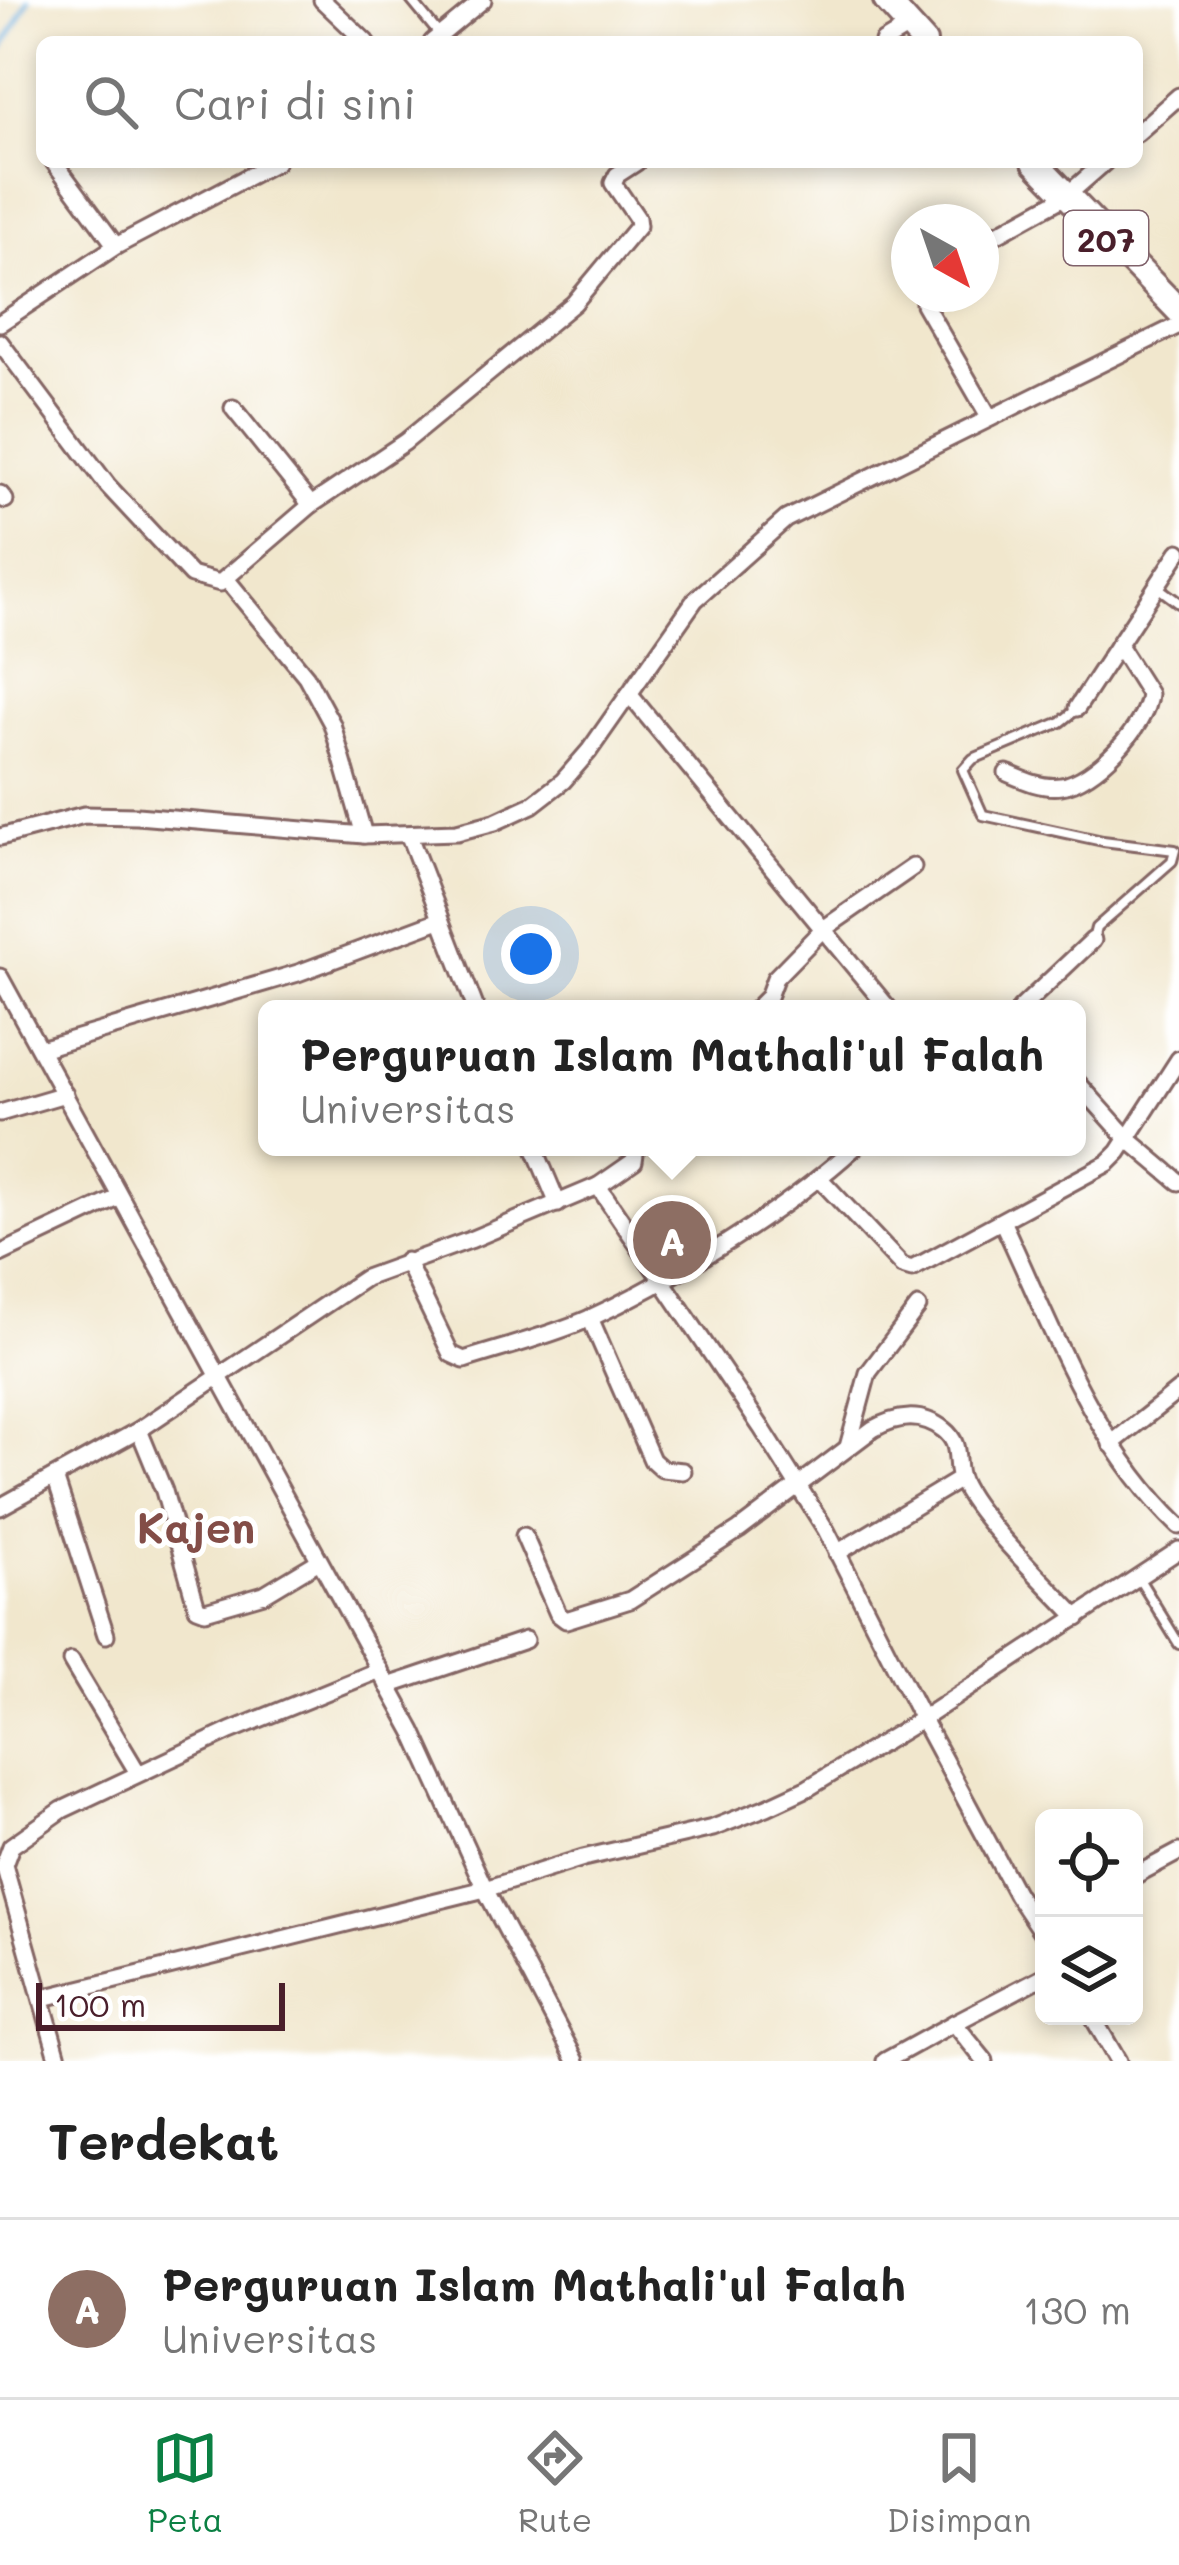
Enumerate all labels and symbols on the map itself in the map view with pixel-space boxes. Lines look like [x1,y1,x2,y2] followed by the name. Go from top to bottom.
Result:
[891,204,999,312] north arrow
[1064,211,1148,265] road number: 207
[501,924,561,984] your location
[633,1195,711,1285] pin: A
[137,1499,255,1554] district label: Kajen
[36,1977,285,2030] scale bar

